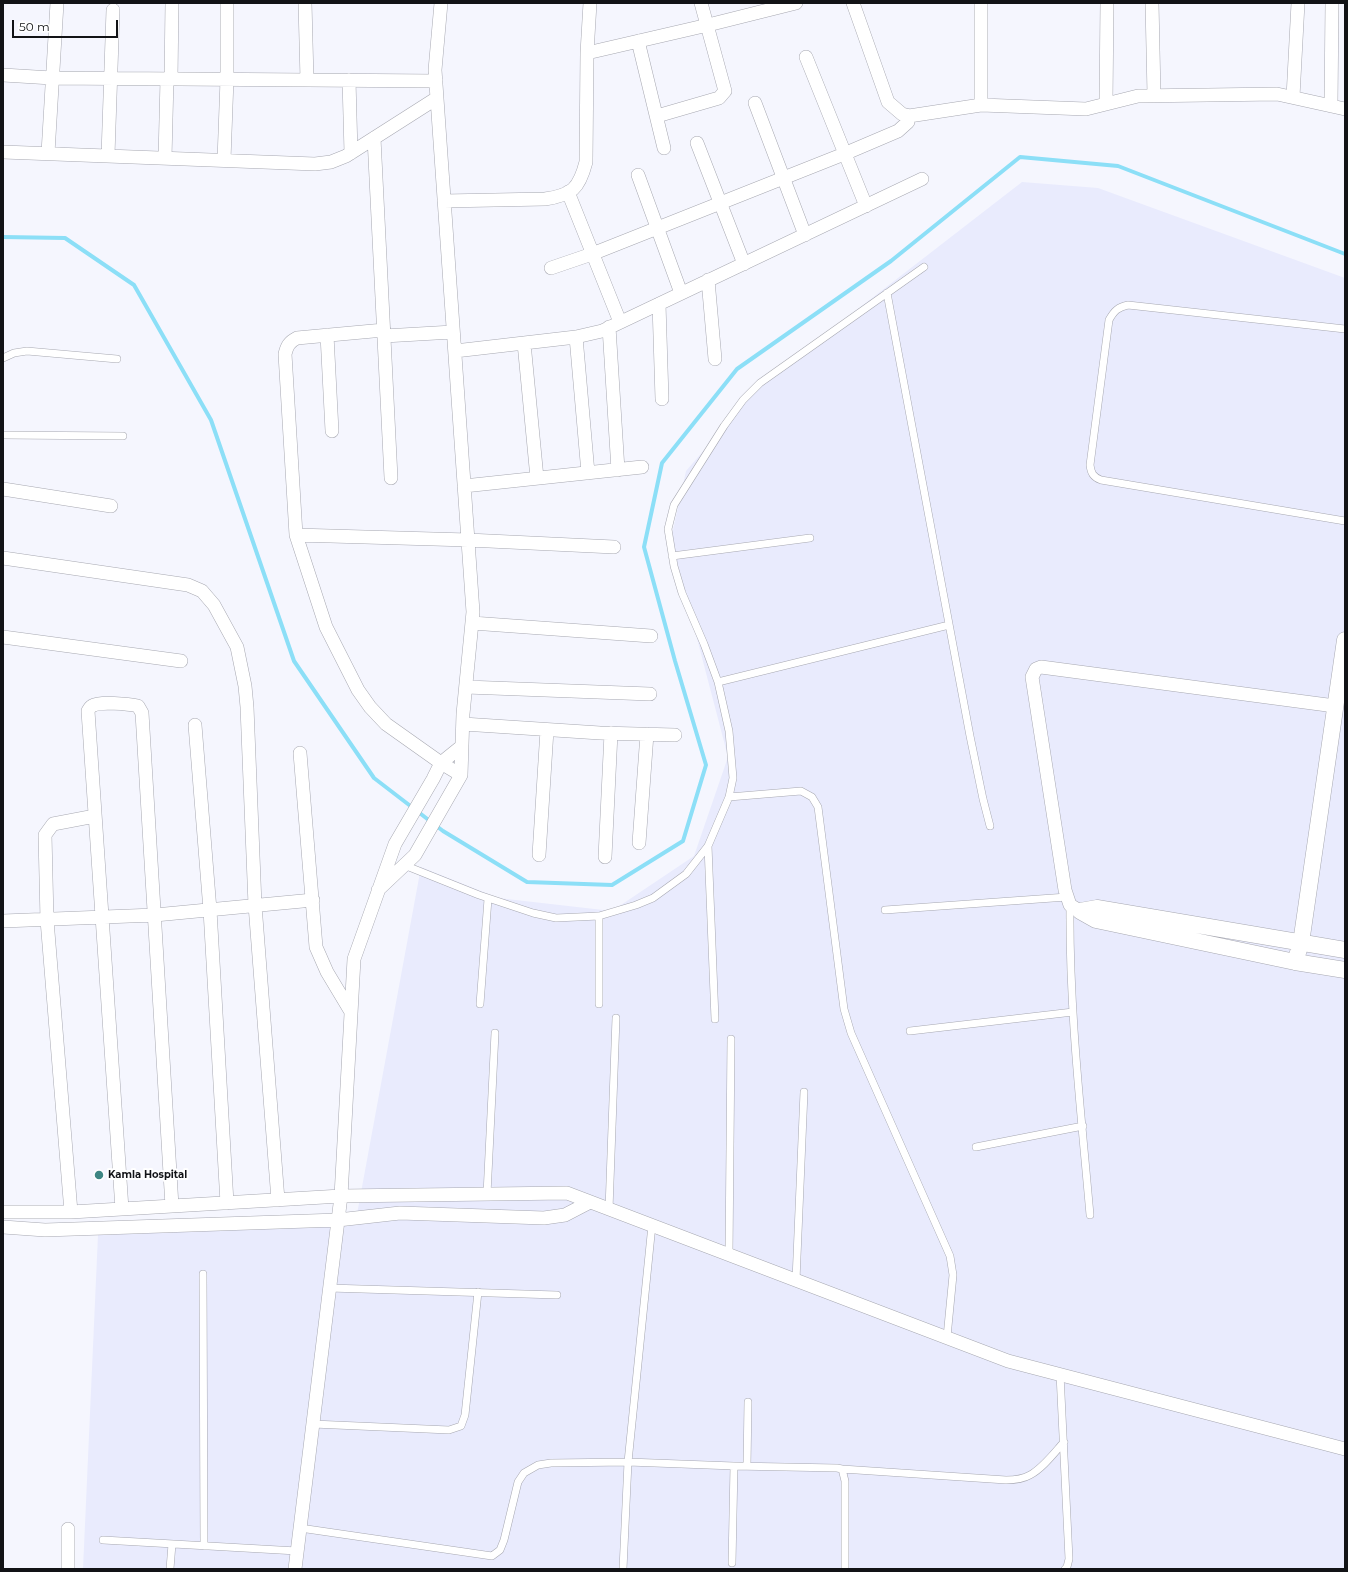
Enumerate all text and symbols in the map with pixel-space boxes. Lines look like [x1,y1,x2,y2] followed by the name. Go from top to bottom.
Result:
[14,12,120,38] scale bar
[19,19,50,34] text: 50 m
[93,1169,105,1181] marker: Kamla Hospital
[108,1169,187,1181] place label: Kamla Hospital

